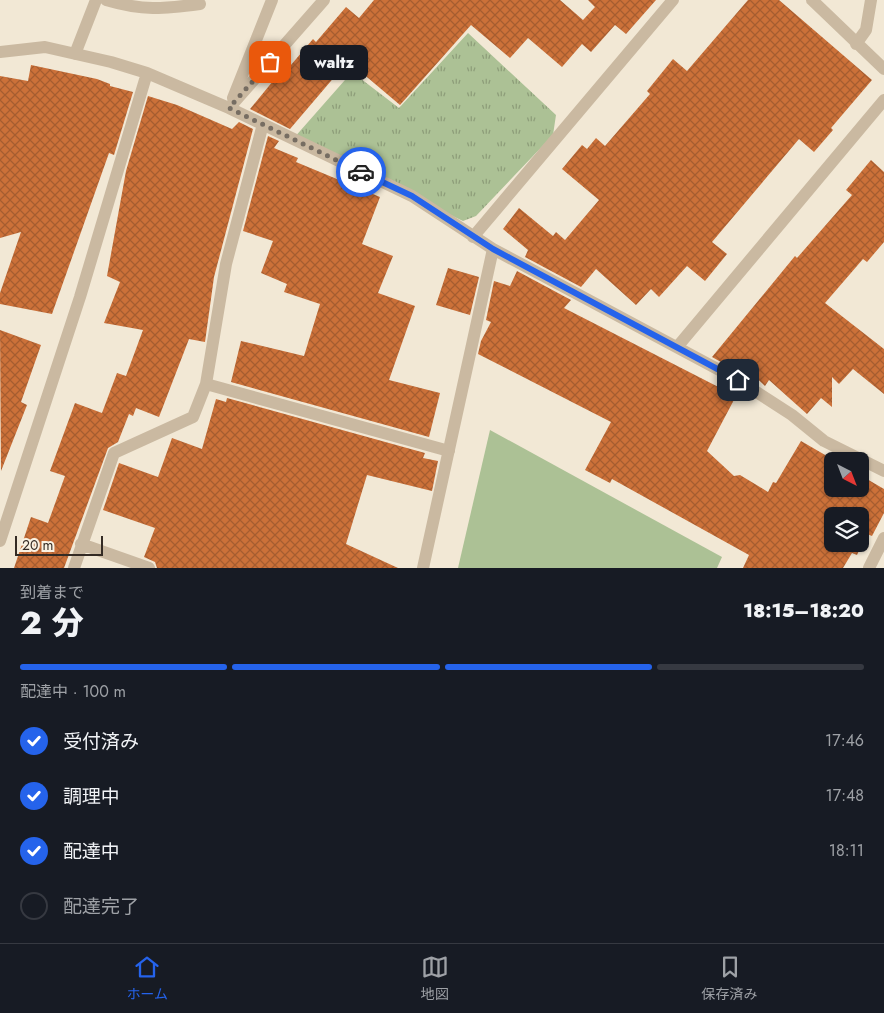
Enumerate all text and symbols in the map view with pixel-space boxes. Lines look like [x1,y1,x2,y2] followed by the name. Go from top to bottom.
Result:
[249,41,291,83] pin
[300,44,368,80] callout: waltz
[256,48,284,76] icon: bag
[314,51,354,74] text: waltz
[336,147,386,197] courier
[347,158,375,186] icon: car
[717,359,759,401] pin
[724,366,752,394] icon: home
[824,452,869,498] north arrow
[824,452,869,552] map controls
[824,507,869,552] button: layers
[15,533,102,556] scale bar
[22,535,54,555] text: 20 m
[20,581,84,604] text: 到着まで
[743,597,864,624] text: 18:15–18:20
[20,600,83,646] text: 2 分
[20,680,126,703] text: 配達中 · 100 m
[20,727,48,755] icon: check
[63,728,139,755] text: 受付済み
[825,729,864,752] text: 17:46
[20,782,48,810] icon: check
[63,783,120,810] text: 調理中
[826,784,864,807] text: 17:48
[20,837,48,865] icon: check
[63,838,120,865] text: 配達中
[829,839,864,862] text: 18:11
[63,893,139,920] text: 配達完了
[126,953,168,1004] tab: ホーム
[421,953,449,1004] tab: 地図
[702,953,758,1004] tab: 保存済み

